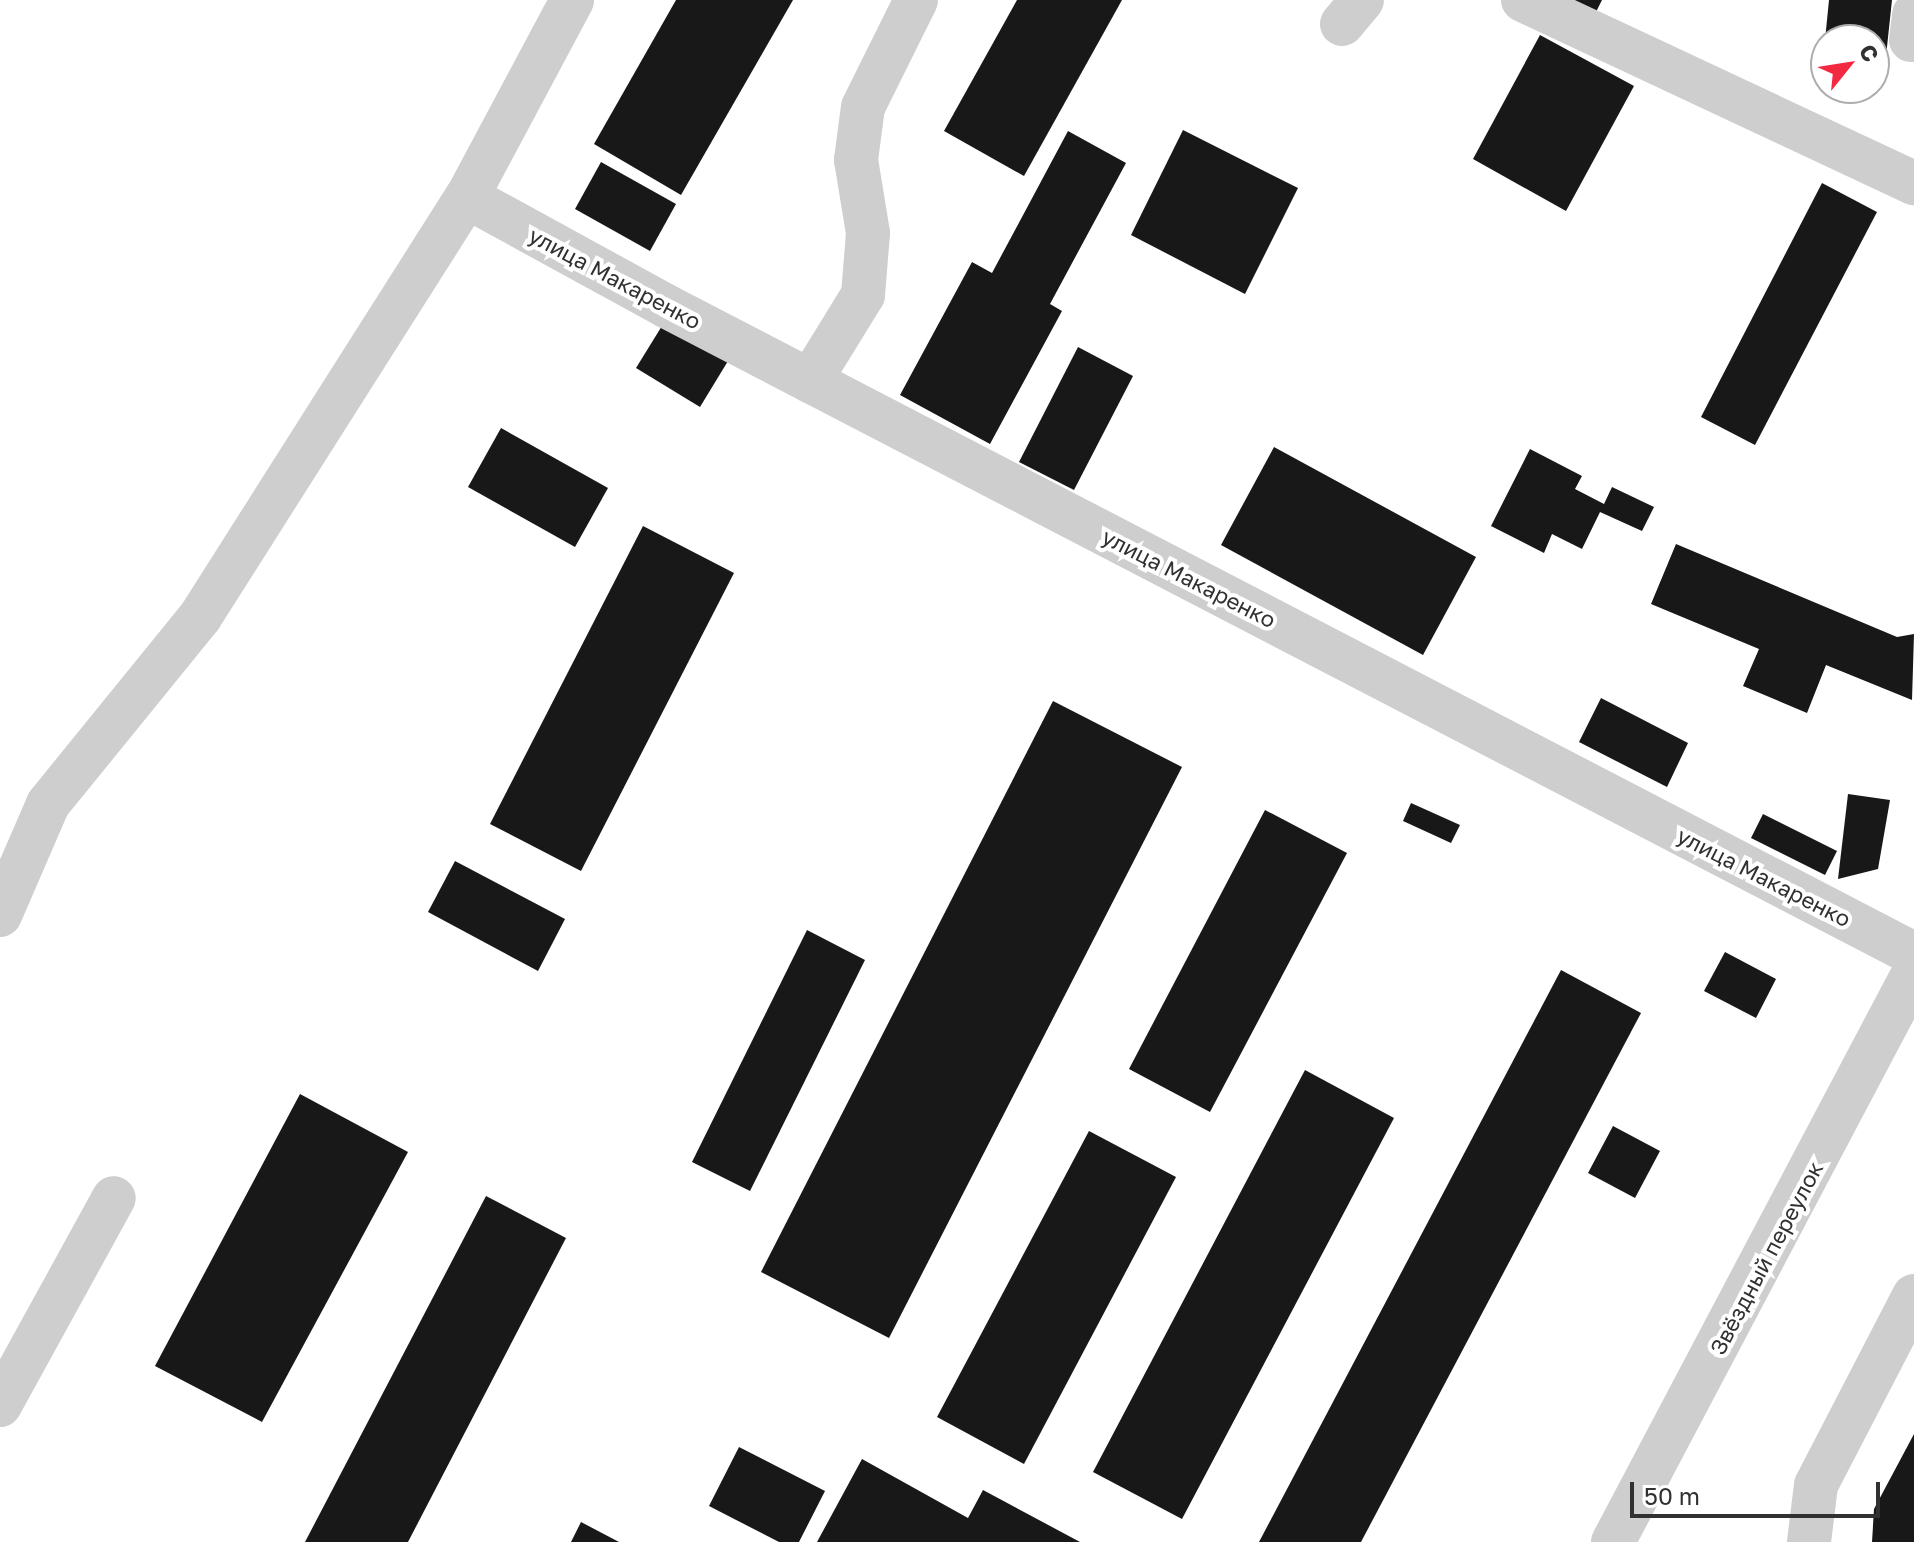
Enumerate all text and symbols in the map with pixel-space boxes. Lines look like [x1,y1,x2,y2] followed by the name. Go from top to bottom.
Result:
[1810,24,1890,104] north arrow
[1854,39,1885,66] text: С
[524,221,706,335] street label: улица Макаренко
[1098,523,1280,633] street label: улица Макаренко
[1673,822,1855,932] street label: улица Макаренко
[1704,1157,1828,1359] street label: Звёздный переулок
[1634,1466,1884,1516] scale bar
[1644,1481,1700,1510] text: 50 m

